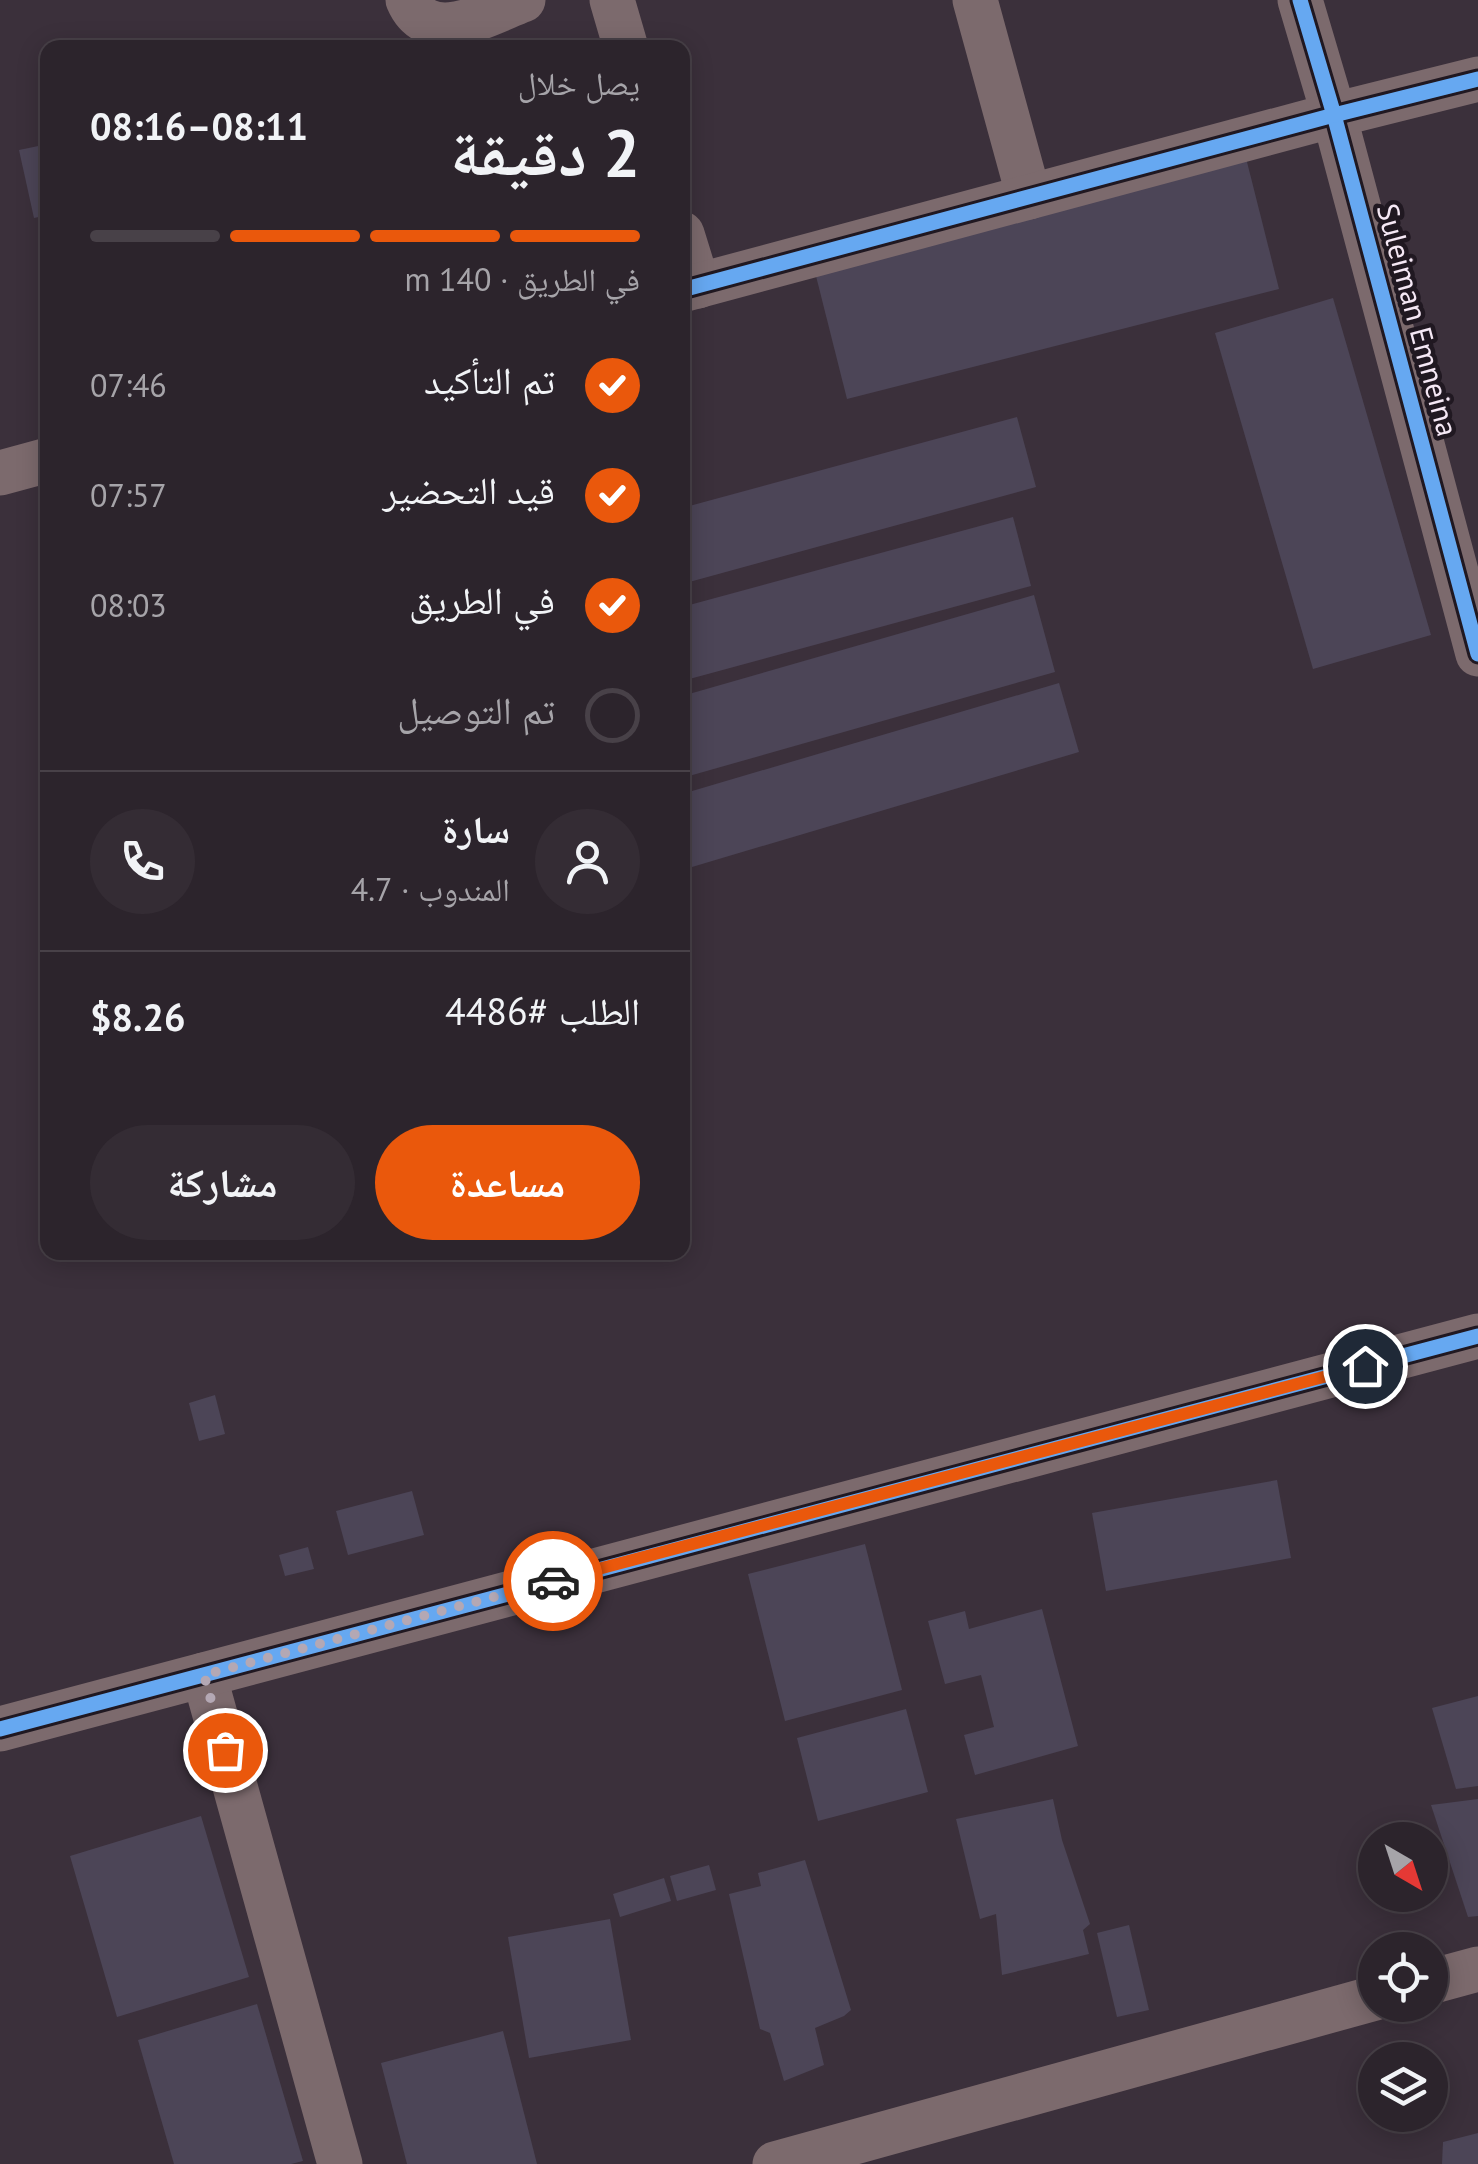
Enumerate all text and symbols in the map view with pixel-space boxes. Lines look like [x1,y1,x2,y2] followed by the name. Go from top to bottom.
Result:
[518,62,640,104] text: يصل خلال
[90,101,308,150] text: 08:11–08:16
[450,110,640,194] text: 2 دقيقة
[1369,199,1468,440] street label: Suleiman Emneina
[405,258,640,300] text: في الطريق · 140 m
[424,355,555,404] text: تم التأكيد
[585,358,640,413] icon: check
[90,364,167,406] text: 07:46
[383,465,555,514] text: قيد التحضير
[585,468,640,523] icon: check
[90,474,167,516] text: 07:57
[409,575,555,624] text: في الطريق
[585,578,640,633] icon: check
[90,584,167,626] text: 08:03
[397,685,555,734] text: تم التوصيل
[442,804,510,853] text: سارة
[90,809,195,914] button: phone
[535,809,640,914] button: person
[351,868,510,910] text: المندوب · 4.7
[445,986,640,1035] text: الطلب #4486
[90,992,186,1041] text: $8.26
[90,1125,355,1240] button: مشاركة
[375,1125,640,1240] button: مساعدة
[1323,1324,1408,1409] pin
[1338,1339,1393,1394] icon: home
[503,1531,603,1631] courier
[526,1554,581,1609] icon: car
[183,1708,268,1793] pin
[198,1723,253,1778] icon: bag
[1358,1822,1448,1912] north arrow
[1358,1822,1448,2132] map controls
[1358,1932,1448,2022] button: locate
[1358,2042,1448,2132] button: layers

